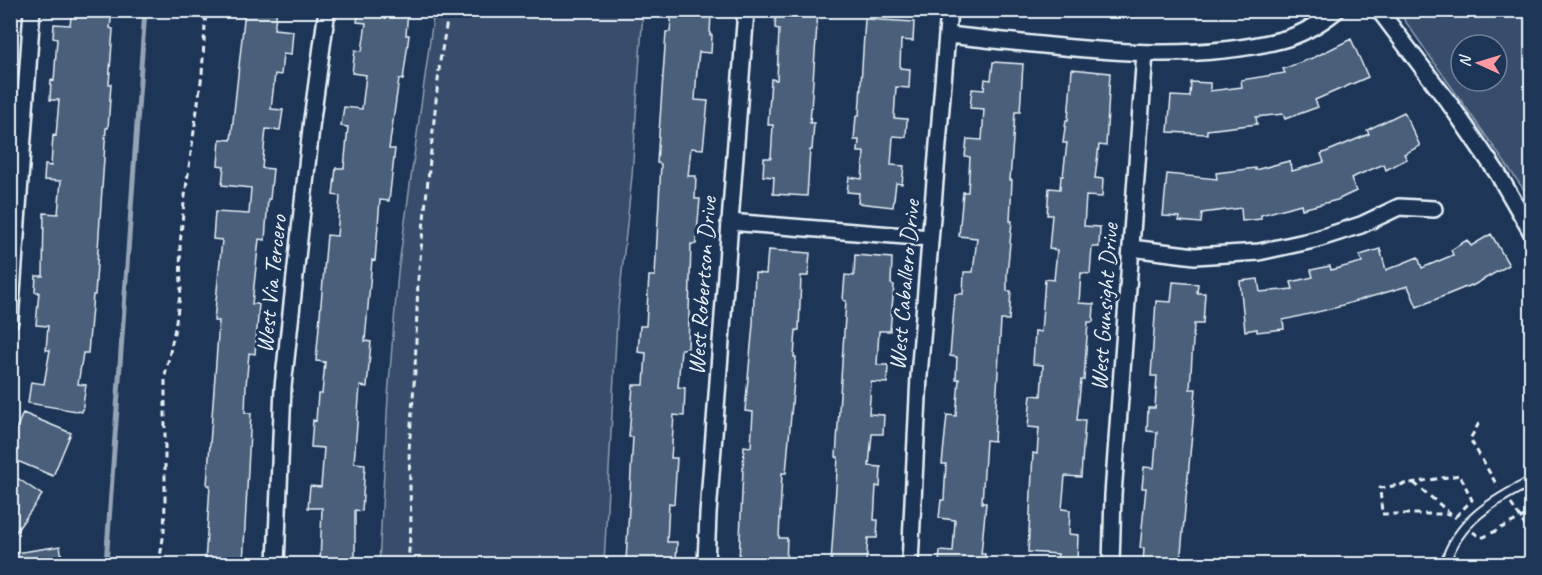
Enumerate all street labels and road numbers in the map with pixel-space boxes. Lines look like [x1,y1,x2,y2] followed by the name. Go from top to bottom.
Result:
[681,194,723,376] street label: West Robertson Drive
[882,197,927,371] street label: West Caballero Drive
[249,212,293,354] street label: West Via Tercero
[1083,220,1125,392] street label: West Gunsight Drive

